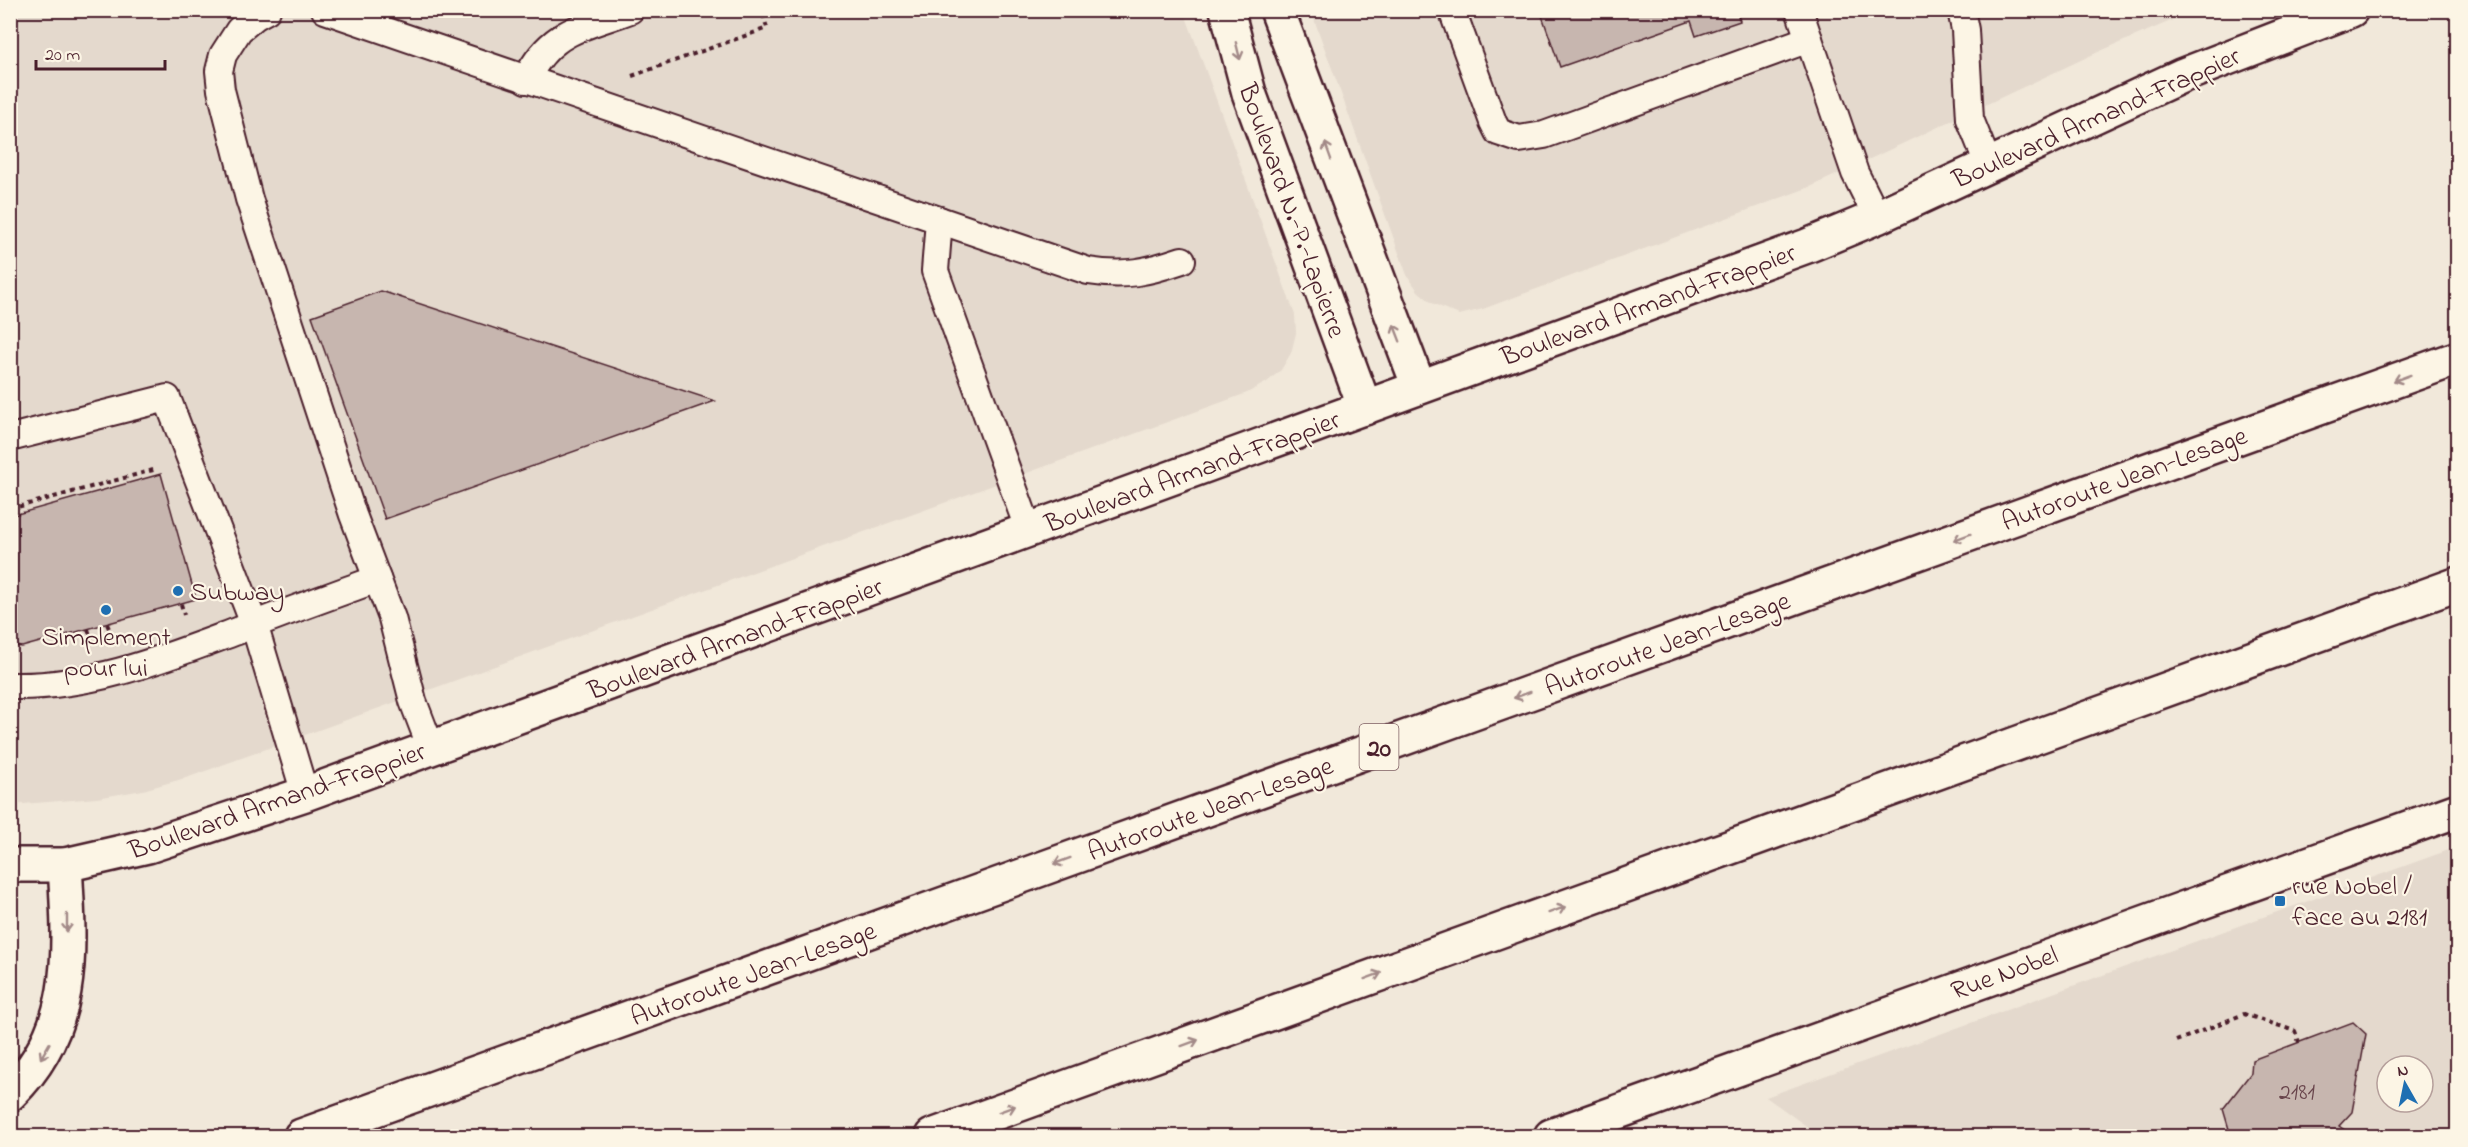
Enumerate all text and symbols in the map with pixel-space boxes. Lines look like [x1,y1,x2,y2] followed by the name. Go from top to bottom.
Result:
[36,33,165,71] scale bar
[1946,38,2248,201] street label: Boulevard Armand-Frappier
[1233,42,1245,61] one-way arrow
[45,43,80,69] text: 20 m
[1226,77,1355,344] street label: Boulevard N.-P.-Lapierre
[1322,142,1333,161] one-way arrow
[1495,235,1803,378] street label: Boulevard Armand-Frappier
[1391,324,1402,343] one-way arrow
[2394,373,2412,384] one-way arrow
[1039,402,1347,545] street label: Boulevard Armand-Frappier
[1997,417,2254,543] street label: Autoroute Jean-Lesage
[1953,532,1972,543] one-way arrow
[582,569,890,712] street label: Boulevard Armand-Frappier
[190,574,284,613] place label: Subway
[1540,582,1797,708] street label: Autoroute Jean-Lesage
[171,584,185,598] marker: Subway
[99,603,113,617] marker: Simplement pour lui
[41,619,171,689] place label: Simplement pour lui
[1513,691,1532,702] one-way arrow
[1360,724,1398,770] road number: 20
[123,733,432,872] street label: Boulevard Armand-Frappier
[1083,747,1340,873] street label: Autoroute Jean-Lesage
[1053,857,1072,868] one-way arrow
[2292,868,2427,938] place label: rue Nobel / face au 2181
[2273,894,2287,908] marker: rue Nobel / face au 2181
[1547,903,1565,914] one-way arrow
[626,912,883,1038] street label: Autoroute Jean-Lesage
[61,913,73,933] one-way arrow
[1946,937,2064,1012] street label: Rue Nobel
[1363,970,1382,981] one-way arrow
[1180,1036,1199,1047] one-way arrow
[39,1042,51,1059] one-way arrow
[2375,1054,2435,1114] north arrow
[2396,1058,2410,1084] text: N
[2279,1076,2315,1111] house number: 2181
[997,1103,1016,1114] one-way arrow

